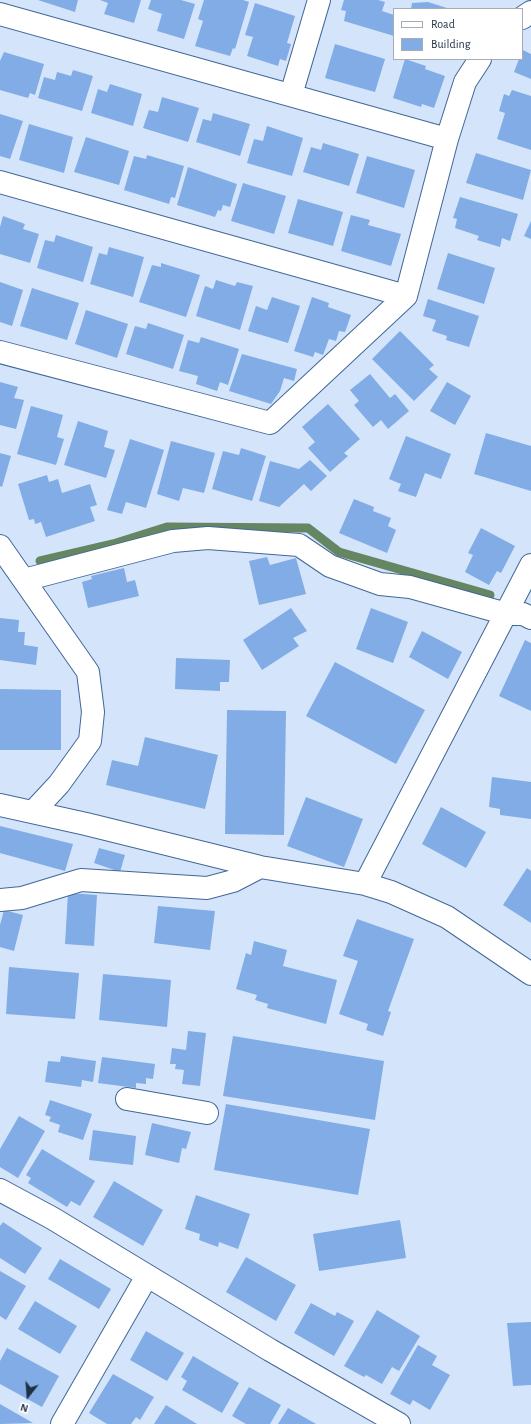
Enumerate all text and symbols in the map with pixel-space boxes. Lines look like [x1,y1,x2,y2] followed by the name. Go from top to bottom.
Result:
[393,8,523,60] legend
[431,18,455,30] text: Road
[431,38,471,50] text: Building
[8,1376,48,1416] north arrow
[19,1402,30,1414] text: N

